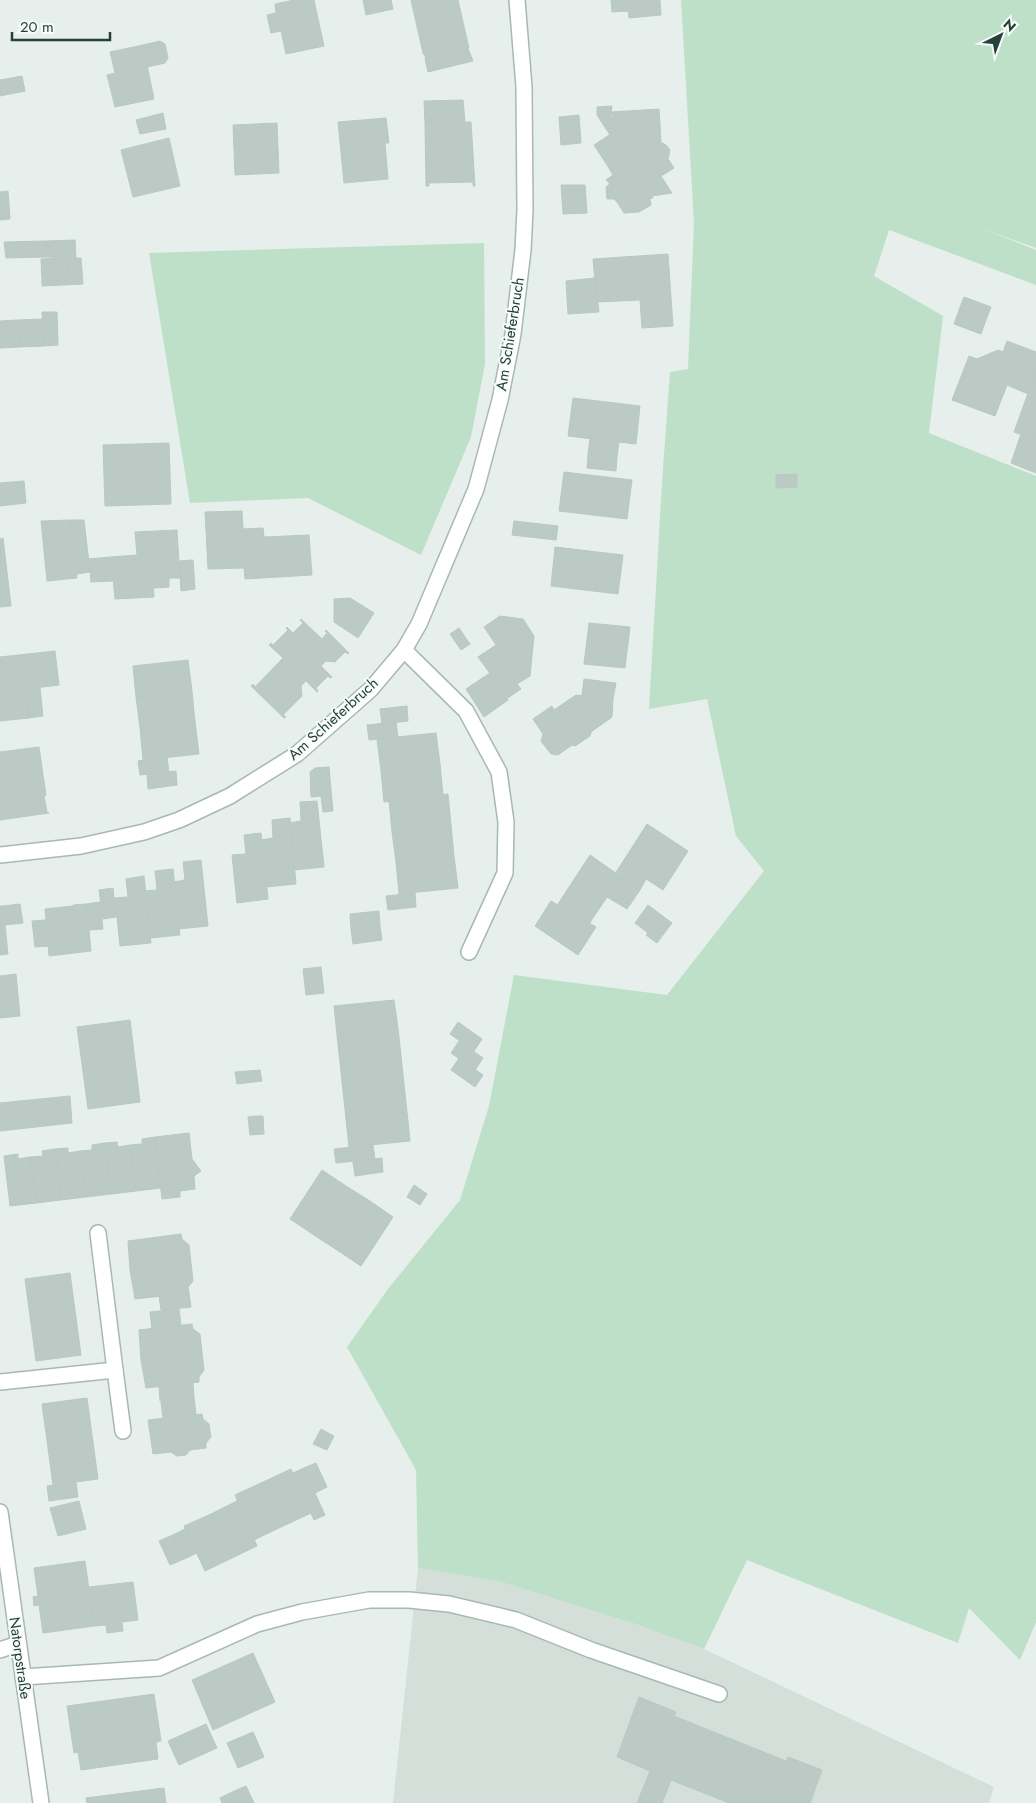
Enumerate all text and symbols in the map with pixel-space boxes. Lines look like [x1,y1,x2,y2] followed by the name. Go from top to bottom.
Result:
[12,10,110,42] scale bar
[976,10,1026,60] north arrow
[999,14,1021,36] text: N
[20,16,54,38] text: 20 m
[490,276,530,392] street label: Am Schieferbruch
[283,672,383,766] street label: Am Schieferbruch
[3,1616,37,1701] street label: Natorpstraße

